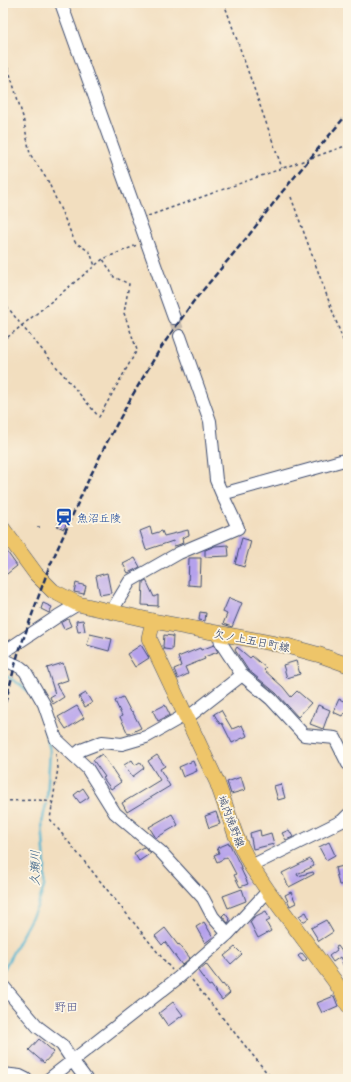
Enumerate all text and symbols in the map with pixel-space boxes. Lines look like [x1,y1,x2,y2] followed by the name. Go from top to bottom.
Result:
[54,507,74,527] station icon: 魚沼丘陵
[77,510,121,525] place label: 魚沼丘陵
[213,625,291,655] street label: 欠ノ上五日町線
[215,793,249,849] street label: 城内焼野線
[26,850,42,886] water label: 久瀬川
[54,998,78,1014] district label: 野田

